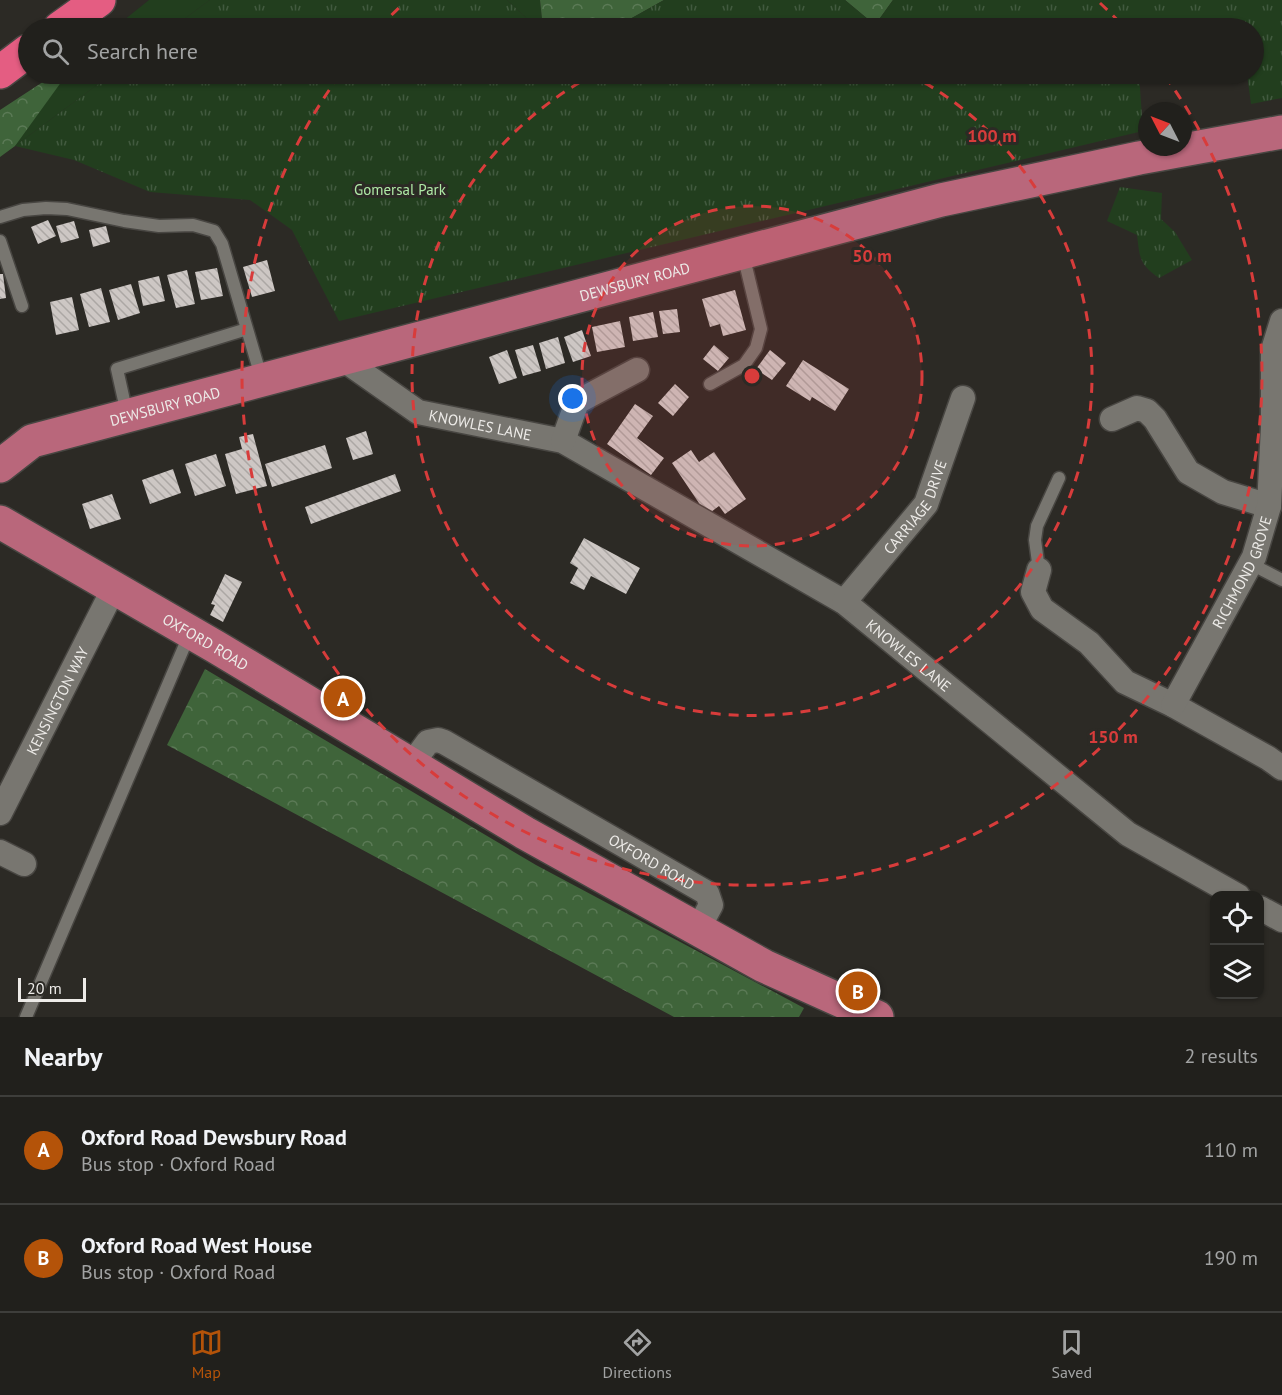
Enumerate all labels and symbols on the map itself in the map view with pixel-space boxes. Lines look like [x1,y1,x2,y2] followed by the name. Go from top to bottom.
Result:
[1138,102,1192,156] north arrow
[967,124,1017,147] text: 100 m
[354,180,447,199] park label: Gomersal Park
[852,244,892,267] text: 50 m
[577,258,692,305] street label: DEWSBURY ROAD
[742,366,762,386] centre of rings
[107,382,222,430] street label: DEWSBURY ROAD
[558,384,587,413] your location
[427,405,533,444] street label: KNOWLES LANE
[879,457,950,558] street label: CARRIAGE DRIVE
[1207,514,1275,631] street label: RICHMOND GROVE
[160,609,252,674] street label: OXFORD ROAD
[863,615,955,695] street label: KNOWLES LANE
[22,643,93,758] street label: KENSINGTON WAY
[324,676,362,720] pin: A
[1088,725,1138,748] text: 150 m
[606,829,699,894] street label: OXFORD ROAD
[838,968,878,1014] pin: B
[18,975,86,1002] scale bar

